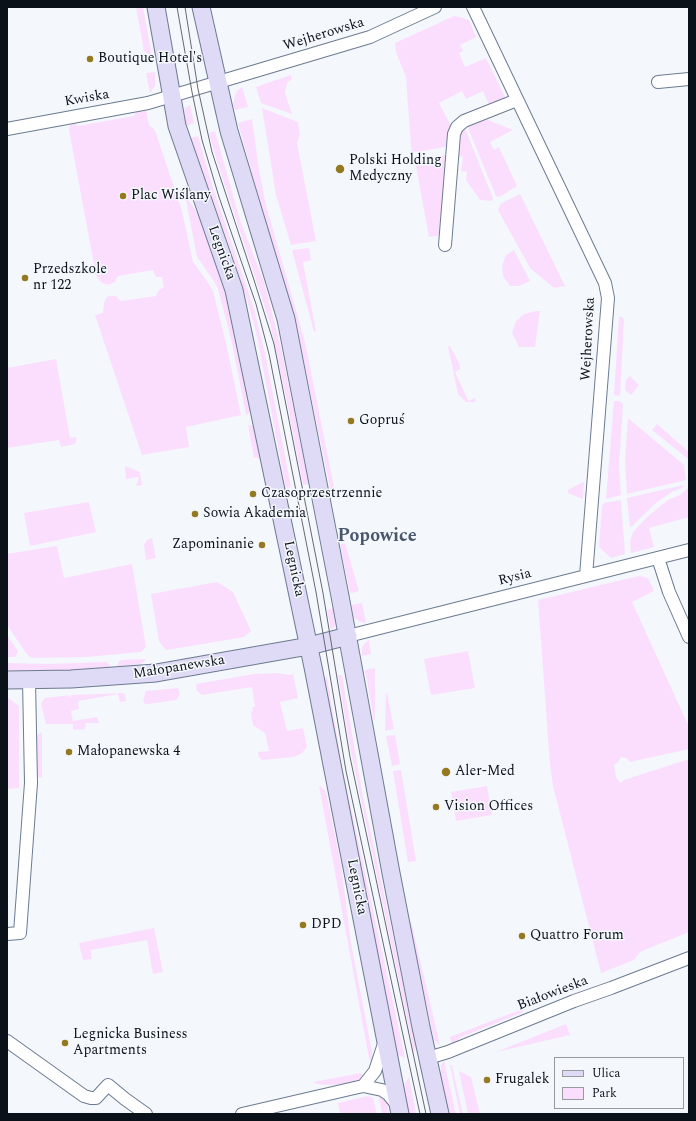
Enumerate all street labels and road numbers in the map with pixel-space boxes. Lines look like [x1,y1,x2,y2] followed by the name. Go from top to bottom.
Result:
[282,15,366,55] street label: Wejherowska
[63,87,111,111] street label: Kwiska
[203,223,239,283] street label: Legnicka
[578,297,600,381] street label: Wejherowska
[279,540,307,598] street label: Legnicka
[497,566,533,590] street label: Rysia
[132,652,226,684] street label: Małopanewska
[342,858,370,916] street label: Legnicka
[515,973,591,1015] street label: Białowieska

